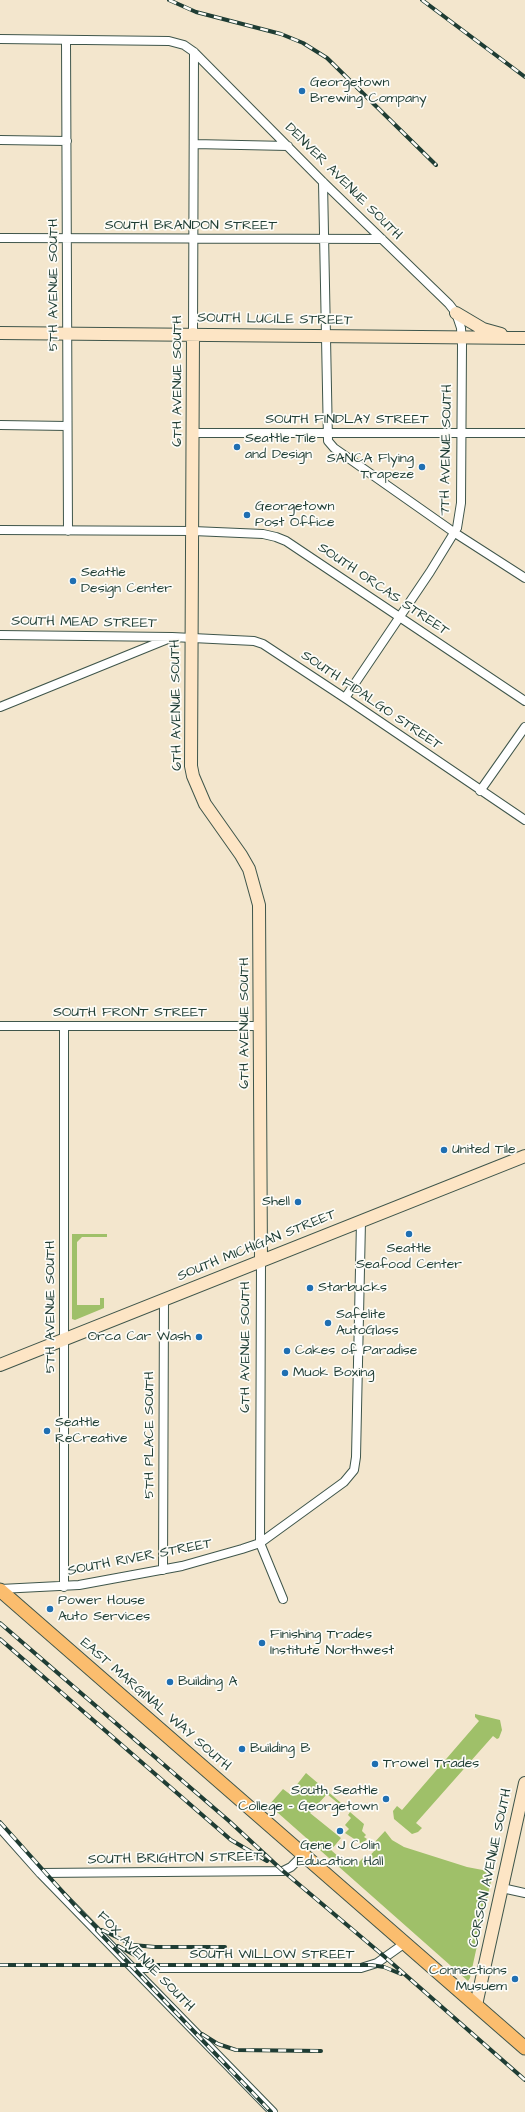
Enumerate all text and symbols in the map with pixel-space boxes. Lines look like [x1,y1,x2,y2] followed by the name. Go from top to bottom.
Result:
[310,75,427,108] place label: Georgetown Brewing Company
[297,86,307,96] marker: Georgetown Brewing Company
[281,120,405,244] street label: DENVER AVENUE SOUTH
[105,218,277,234] street label: SOUTH BRANDON STREET
[46,219,62,351] street label: 5TH AVENUE SOUTH
[197,310,353,330] street label: SOUTH LUCILE STREET
[170,315,186,447] street label: 6TH AVENUE SOUTH
[437,384,457,516] street label: 7TH AVENUE SOUTH
[265,412,429,428] street label: SOUTH FINDLAY STREET
[245,431,316,464] place label: Seattle Tile and Design
[232,442,242,452] marker: Seattle Tile and Design
[327,451,414,484] place label: SANCA Flying Trapeze
[417,462,427,472] marker: SANCA Flying Trapeze
[255,499,335,532] place label: Georgetown Post Office
[242,510,252,520] marker: Georgetown Post Office
[314,540,452,640] street label: SOUTH ORCAS STREET
[81,565,172,598] place label: Seattle Design Center
[68,576,78,586] marker: Seattle Design Center
[11,613,157,633] street label: SOUTH MEAD STREET
[167,639,187,771] street label: 6TH AVENUE SOUTH
[297,648,445,754] street label: SOUTH FIDALGO STREET
[237,957,253,1089] street label: 6TH AVENUE SOUTH
[53,1005,207,1021] street label: SOUTH FRONT STREET
[452,1142,516,1158] place label: United Tile
[439,1145,449,1155] marker: United Tile
[262,1194,290,1210] place label: Shell
[293,1197,303,1207] marker: Shell
[175,1207,339,1285] street label: SOUTH MICHIGAN STREET
[404,1229,414,1239] marker: Seattle Seafood Center
[43,1241,59,1373] street label: 5TH AVENUE SOUTH
[356,1241,462,1274] place label: Seattle Seafood Center
[318,1280,387,1296] place label: Starbucks
[238,1281,254,1413] street label: 6TH AVENUE SOUTH
[305,1283,315,1293] marker: Starbucks
[336,1307,399,1340] place label: Safelite AutoGlass
[323,1318,333,1328] marker: Safelite AutoGlass
[88,1329,191,1345] place label: Orca Car Wash
[194,1332,204,1342] marker: Orca Car Wash
[295,1343,417,1359] place label: Cakes of Paradise
[282,1346,292,1356] marker: Cakes of Paradise
[293,1365,375,1381] place label: Muok Boxing
[280,1368,290,1378] marker: Muok Boxing
[142,1371,158,1499] street label: 5TH PLACE SOUTH
[55,1415,128,1448] place label: Seattle ReCreative
[42,1426,52,1436] marker: Seattle ReCreative
[66,1536,214,1580] street label: SOUTH RIVER STREET
[58,1593,150,1626] place label: Power House Auto Services
[45,1604,55,1614] marker: Power House Auto Services
[270,1627,394,1660] place label: Finishing Trades Institute Northwest
[76,1635,234,1775] street label: EAST MARGINAL WAY SOUTH
[257,1638,267,1648] marker: Finishing Trades Institute Northwest
[178,1674,237,1690] place label: Building A
[165,1677,175,1687] marker: Building A
[250,1741,310,1757] place label: Building B
[237,1744,247,1754] marker: Building B
[383,1756,479,1772] place label: Trowel Trades
[370,1759,380,1769] marker: Trowel Trades
[238,1783,378,1816] place label: South Seattle College - Georgetown
[466,1787,516,1949] street label: CORSON AVENUE SOUTH
[381,1794,391,1804] marker: South Seattle College - Georgetown
[335,1826,345,1836] marker: Gene J Colin Education Hall
[297,1838,383,1870] place label: Gene J Colin Education Hall
[87,1849,263,1869] street label: SOUTH BRIGHTON STREET
[93,1908,197,2016] street label: FOX AVENUE SOUTH
[190,1947,354,1963] street label: SOUTH WILLOW STREET
[429,1963,507,1996] place label: Connections Musuem
[510,1974,520,1984] marker: Connections Musuem

